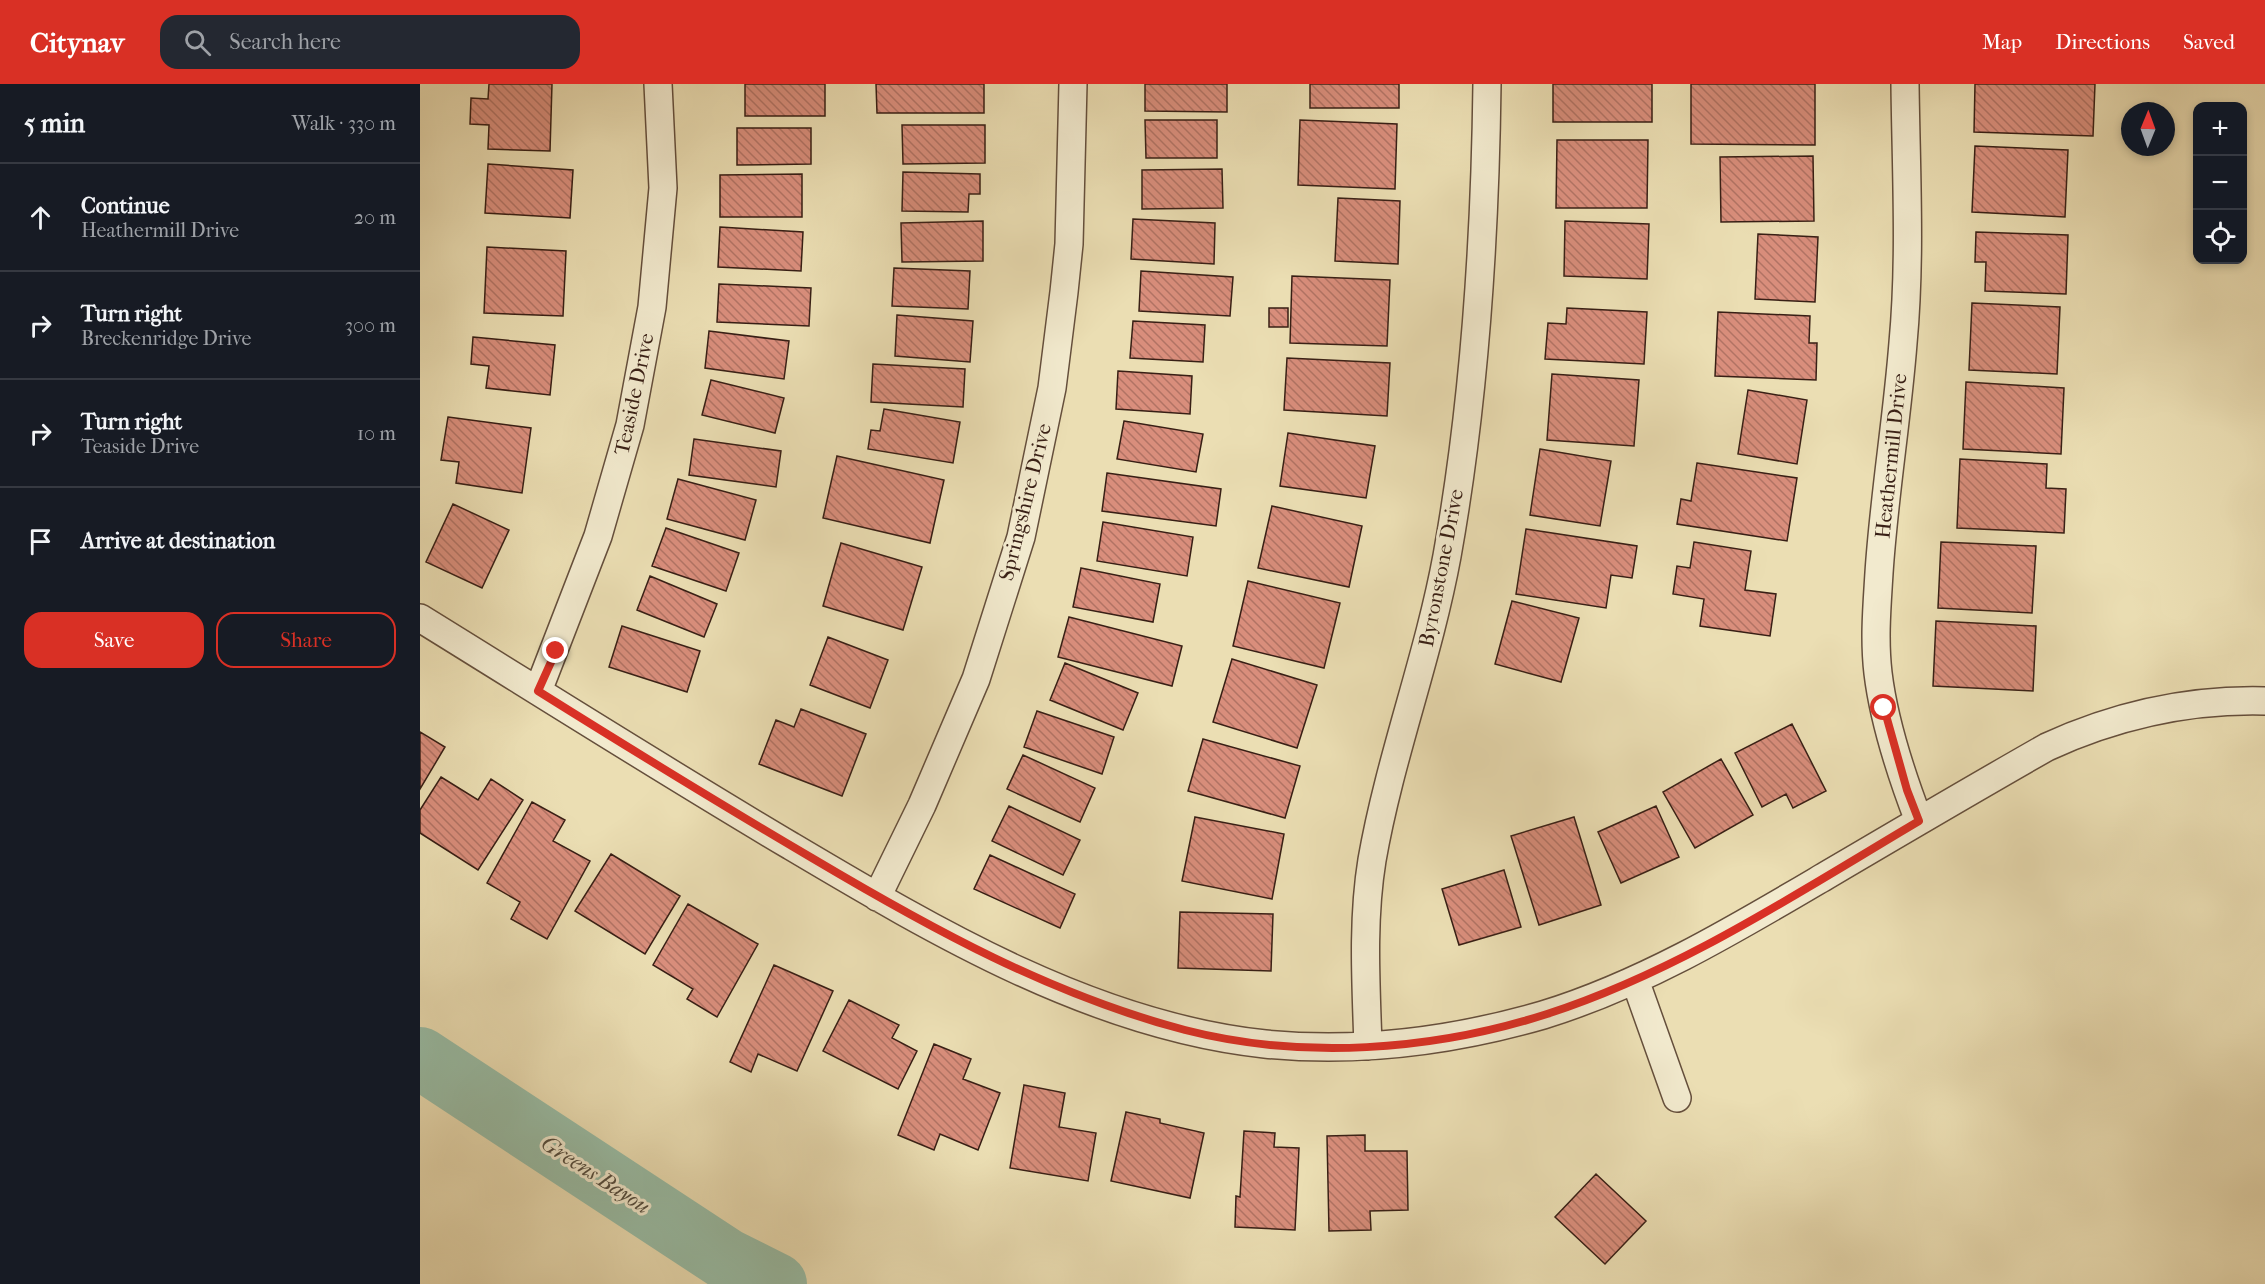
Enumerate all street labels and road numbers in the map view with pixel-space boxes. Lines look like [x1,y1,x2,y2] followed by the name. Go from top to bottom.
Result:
[609,331,659,457] street label: Teaside Drive
[1870,372,1912,540] street label: Heathermill Drive
[994,421,1056,583] street label: Springshire Drive
[1414,487,1468,649] street label: Byronstone Drive

